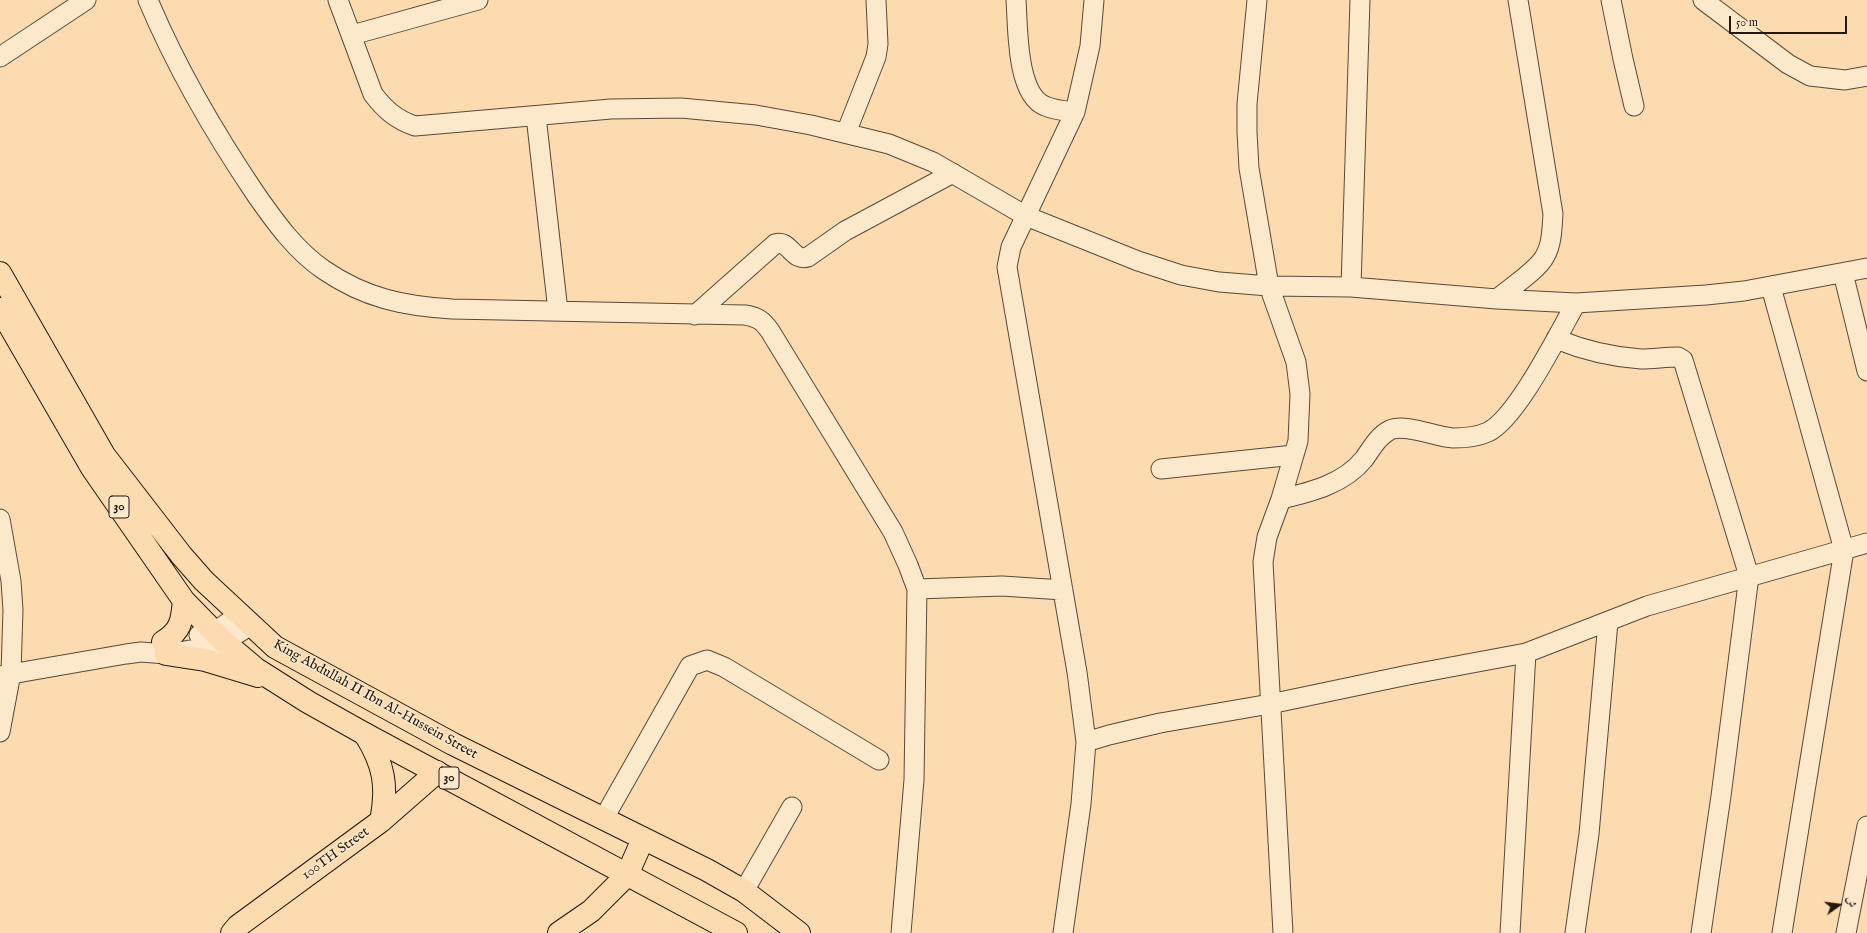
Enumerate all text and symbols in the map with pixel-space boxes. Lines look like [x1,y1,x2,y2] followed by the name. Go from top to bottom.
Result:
[1731,8,1849,34] scale bar
[1736,15,1758,30] text: 50 m
[109,496,129,518] road number: 30
[270,637,480,763] street label: King Abdullah II Ibn Al-Hussein Street
[439,767,459,789] road number: 30
[299,824,373,884] street label: 100TH Street
[1819,885,1859,925] north arrow
[1843,895,1859,909] text: ش

